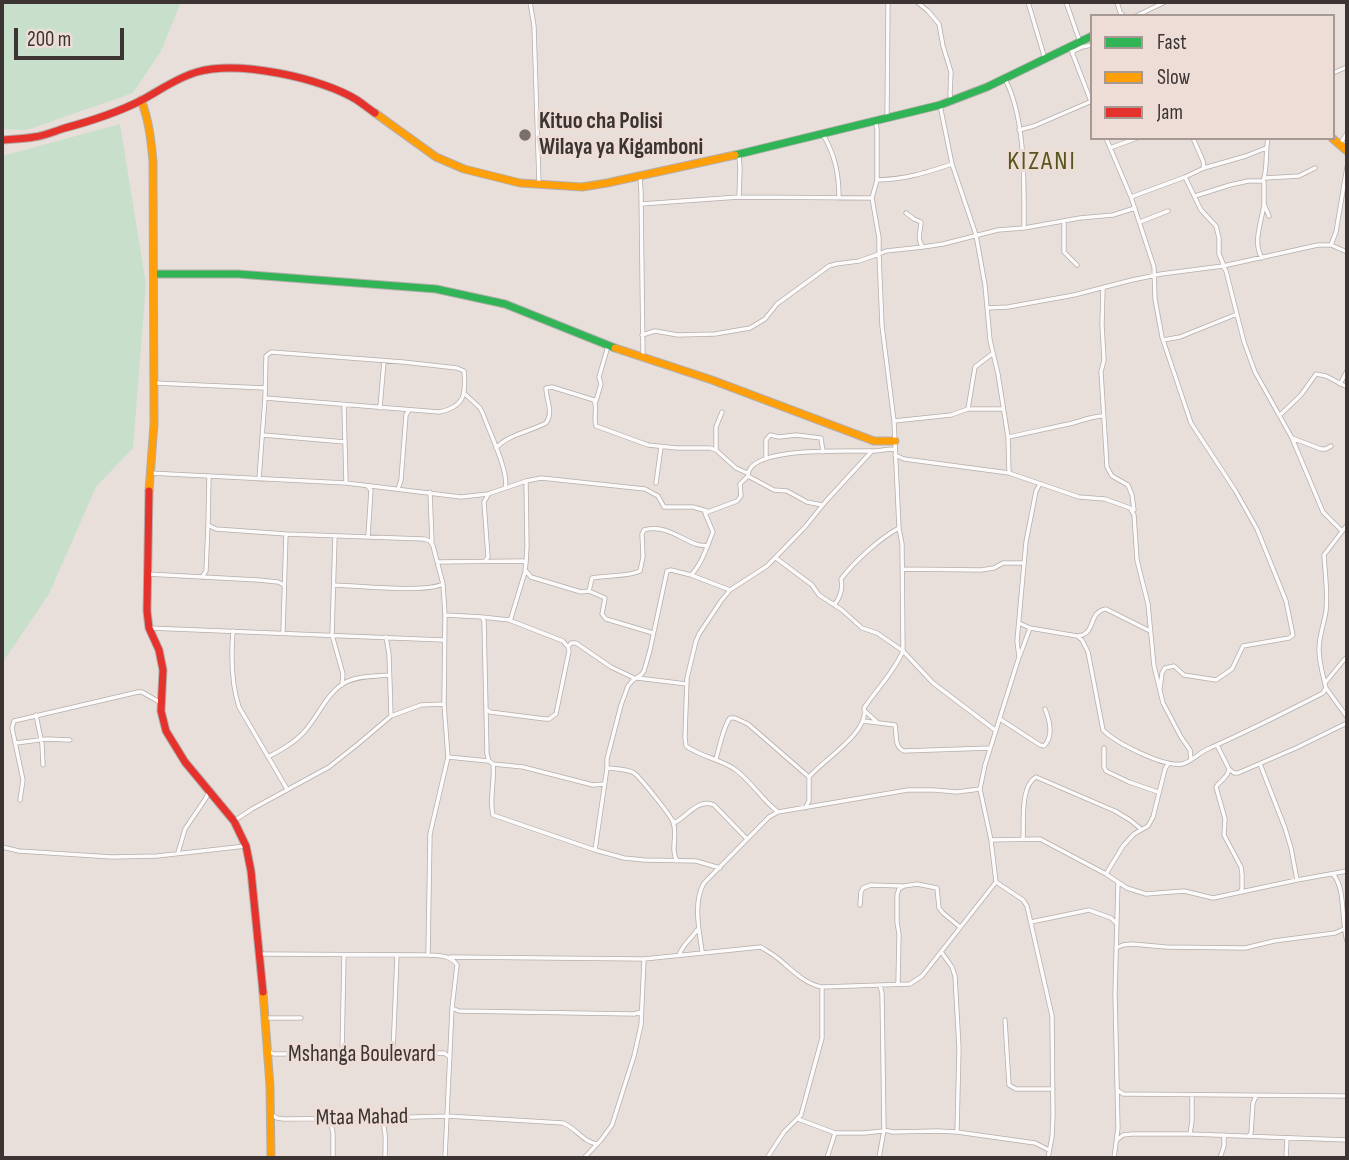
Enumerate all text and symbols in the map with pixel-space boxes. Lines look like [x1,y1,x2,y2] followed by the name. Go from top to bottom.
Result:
[18,14,128,58] scale bar
[1090,14,1335,140] legend
[27,27,71,52] text: 200 m
[1157,30,1187,55] text: Fast
[1157,65,1190,90] text: Slow
[1157,100,1183,125] text: Jam
[539,108,703,162] place label: Kituo cha Polisi Wilaya ya Kigamboni
[517,127,533,143] marker: Kituo cha Polisi Wilaya ya Kigamboni
[1008,146,1076,178] district label: KIZANI
[288,1041,436,1069] street label: Mshanga Boulevard
[315,1103,409,1133] street label: Mtaa Mahad

